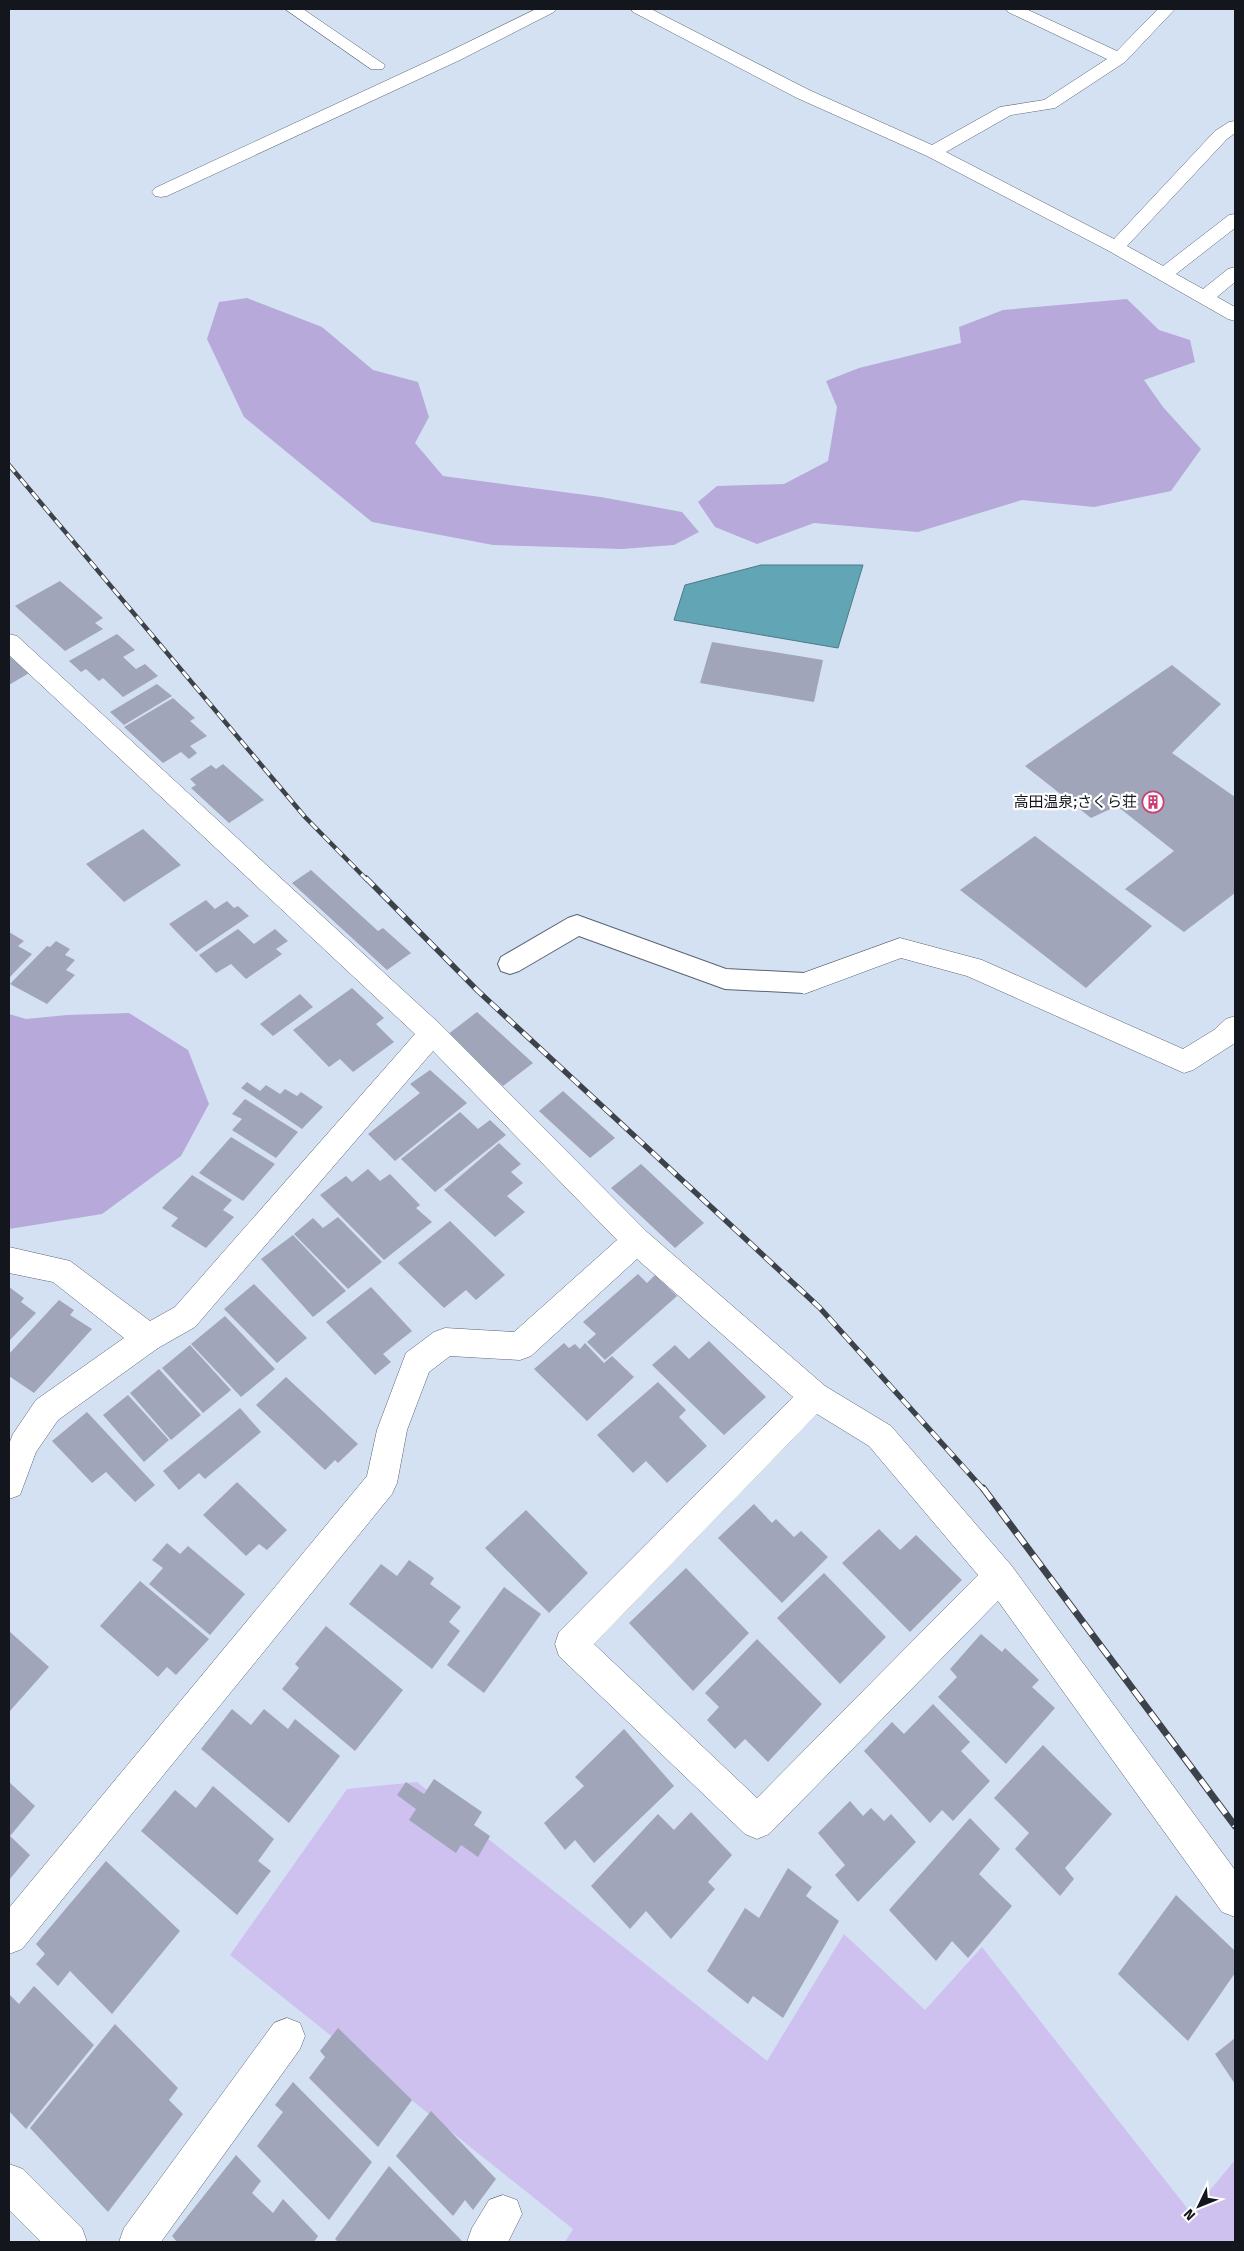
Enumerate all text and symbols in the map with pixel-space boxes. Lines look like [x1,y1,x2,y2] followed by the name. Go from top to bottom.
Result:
[1141,790,1165,814] building icon: 高田温泉;さくら荘
[1013,793,1137,811] place label: 高田温泉;さくら荘
[1174,2181,1224,2231] north arrow
[1180,2205,1199,2224] text: N

